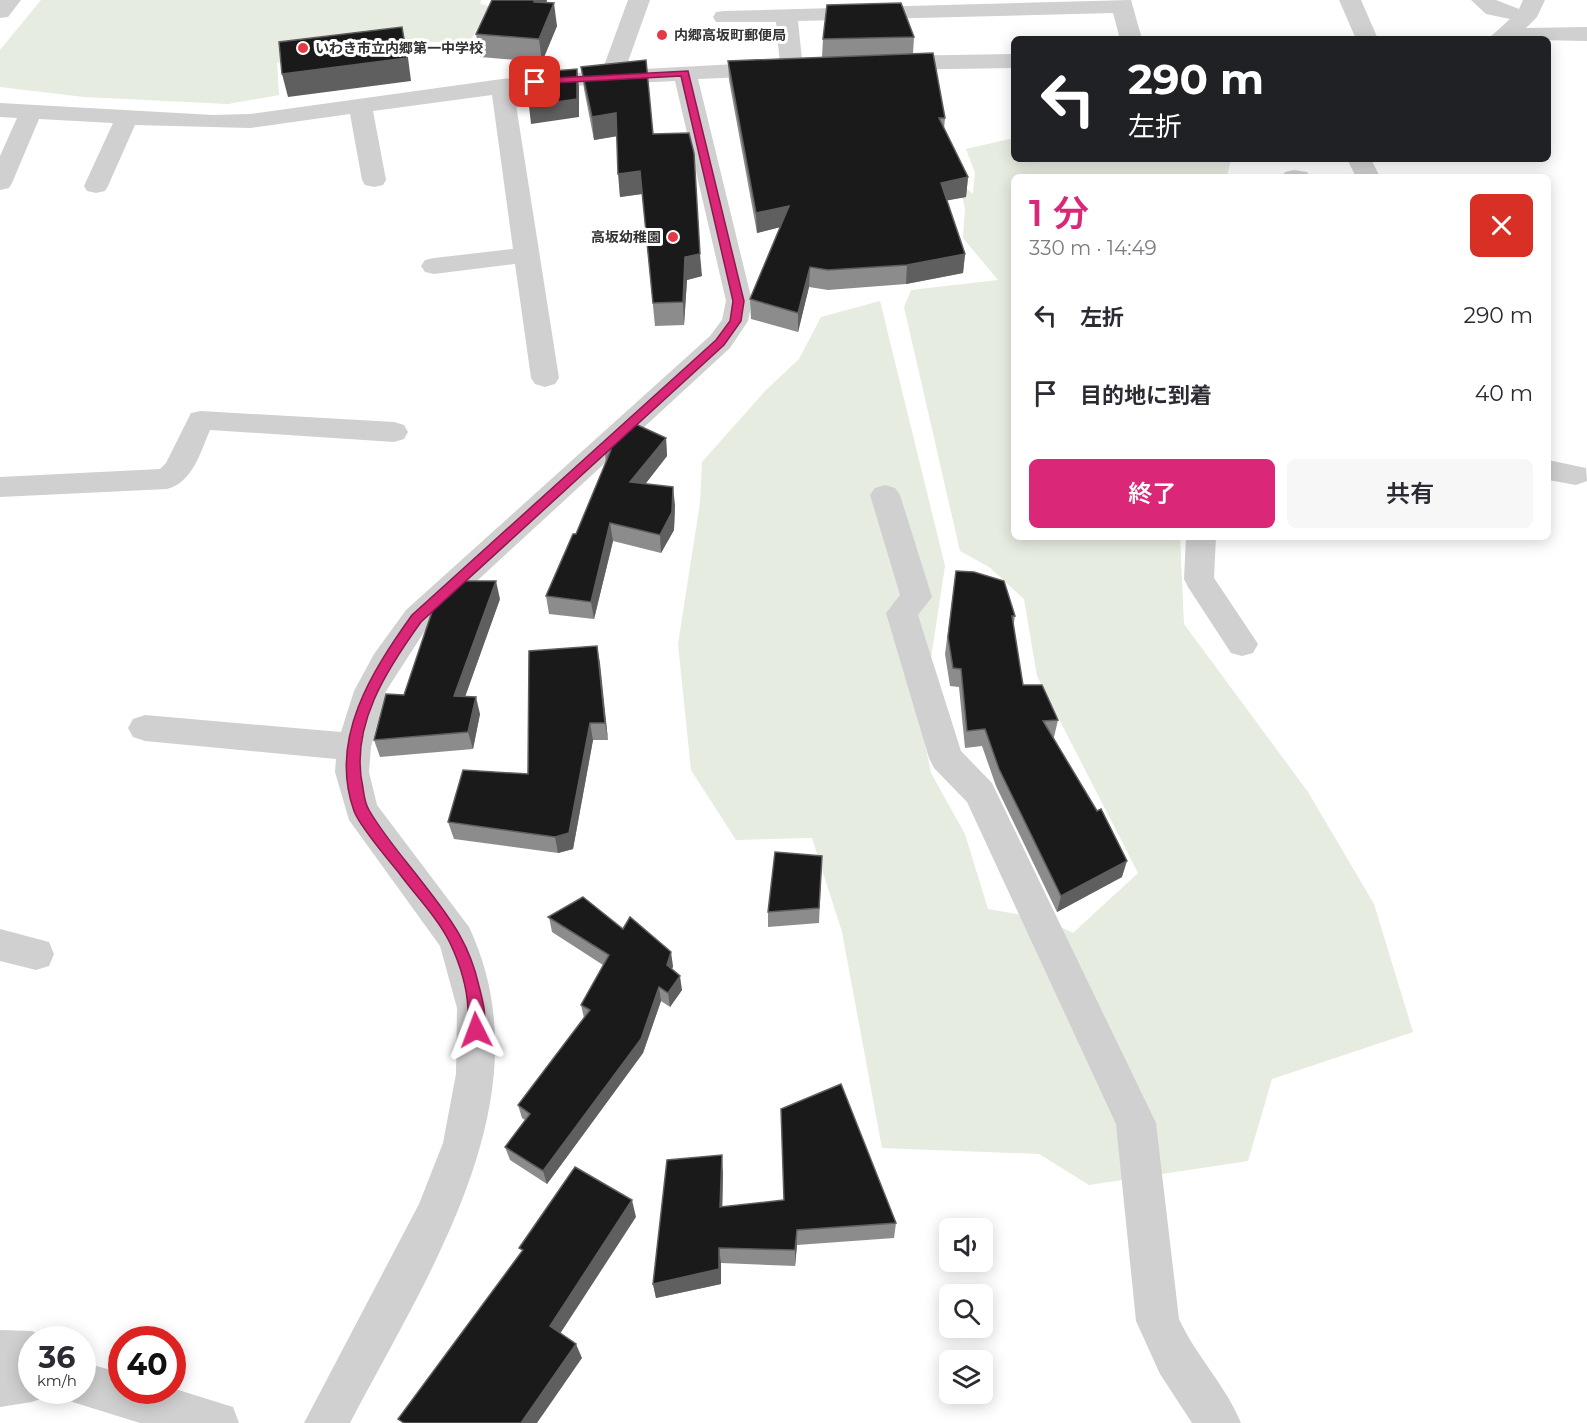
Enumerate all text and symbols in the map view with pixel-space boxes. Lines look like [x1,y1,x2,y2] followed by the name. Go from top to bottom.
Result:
[674,26,786,44] place label: 内郷高坂町郵便局
[655,28,669,42] marker: 内郷高坂町郵便局
[315,39,483,57] place label: いわき市立内郷第一中学校
[296,41,310,55] marker: いわき市立内郷第一中学校
[1128,53,1264,105] text: 290 m
[509,56,560,107] pin
[1029,60,1107,138] icon: left
[518,65,551,98] icon: arrive
[1128,110,1182,143] text: 左折
[1029,191,1089,235] text: 1 分
[1470,194,1533,257] button: close
[591,228,661,246] place label: 高坂幼稚園
[666,230,680,244] marker: 高坂幼稚園
[1029,236,1157,260] text: 330 m · 14:49
[1029,299,1062,332] icon: left
[1463,302,1533,329] text: 290 m
[1080,304,1124,331] text: 左折
[1029,377,1062,410] icon: arrive
[1475,380,1533,407] text: 40 m
[1080,382,1212,409] text: 目的地に到着
[1029,459,1275,528] button: 終了
[1287,459,1533,528] button: 共有
[444,998,508,1062] position arrow
[939,1218,993,1404] map controls
[939,1218,993,1272] button: sound
[939,1284,993,1338] button: search
[108,1326,186,1404] speed limit sign: 40
[39,1339,75,1376] text: 36
[939,1350,993,1404] button: layers
[37,1371,77,1390] text: km/h

